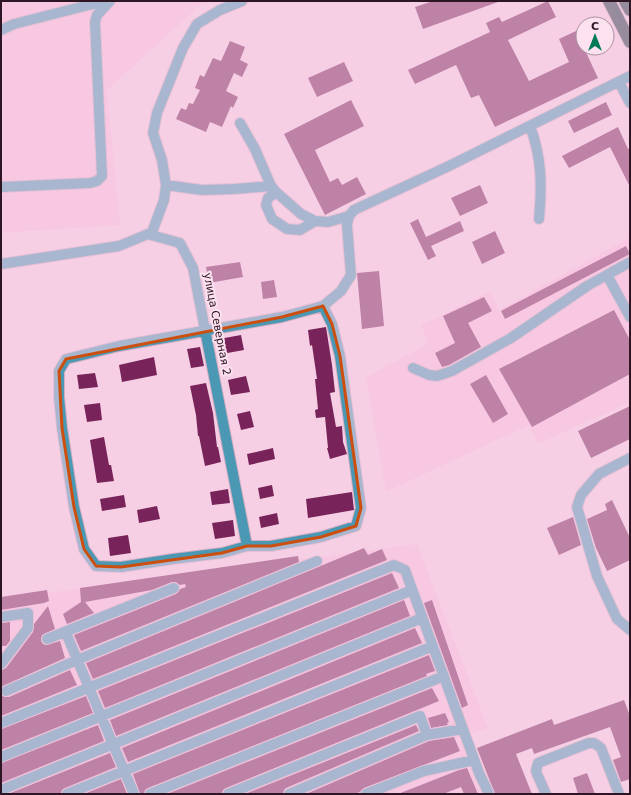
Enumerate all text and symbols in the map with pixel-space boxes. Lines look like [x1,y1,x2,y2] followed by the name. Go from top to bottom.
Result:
[575,16,615,56] north arrow
[591,20,599,33] text: С
[201,272,233,376] street label: улица Северная 2

